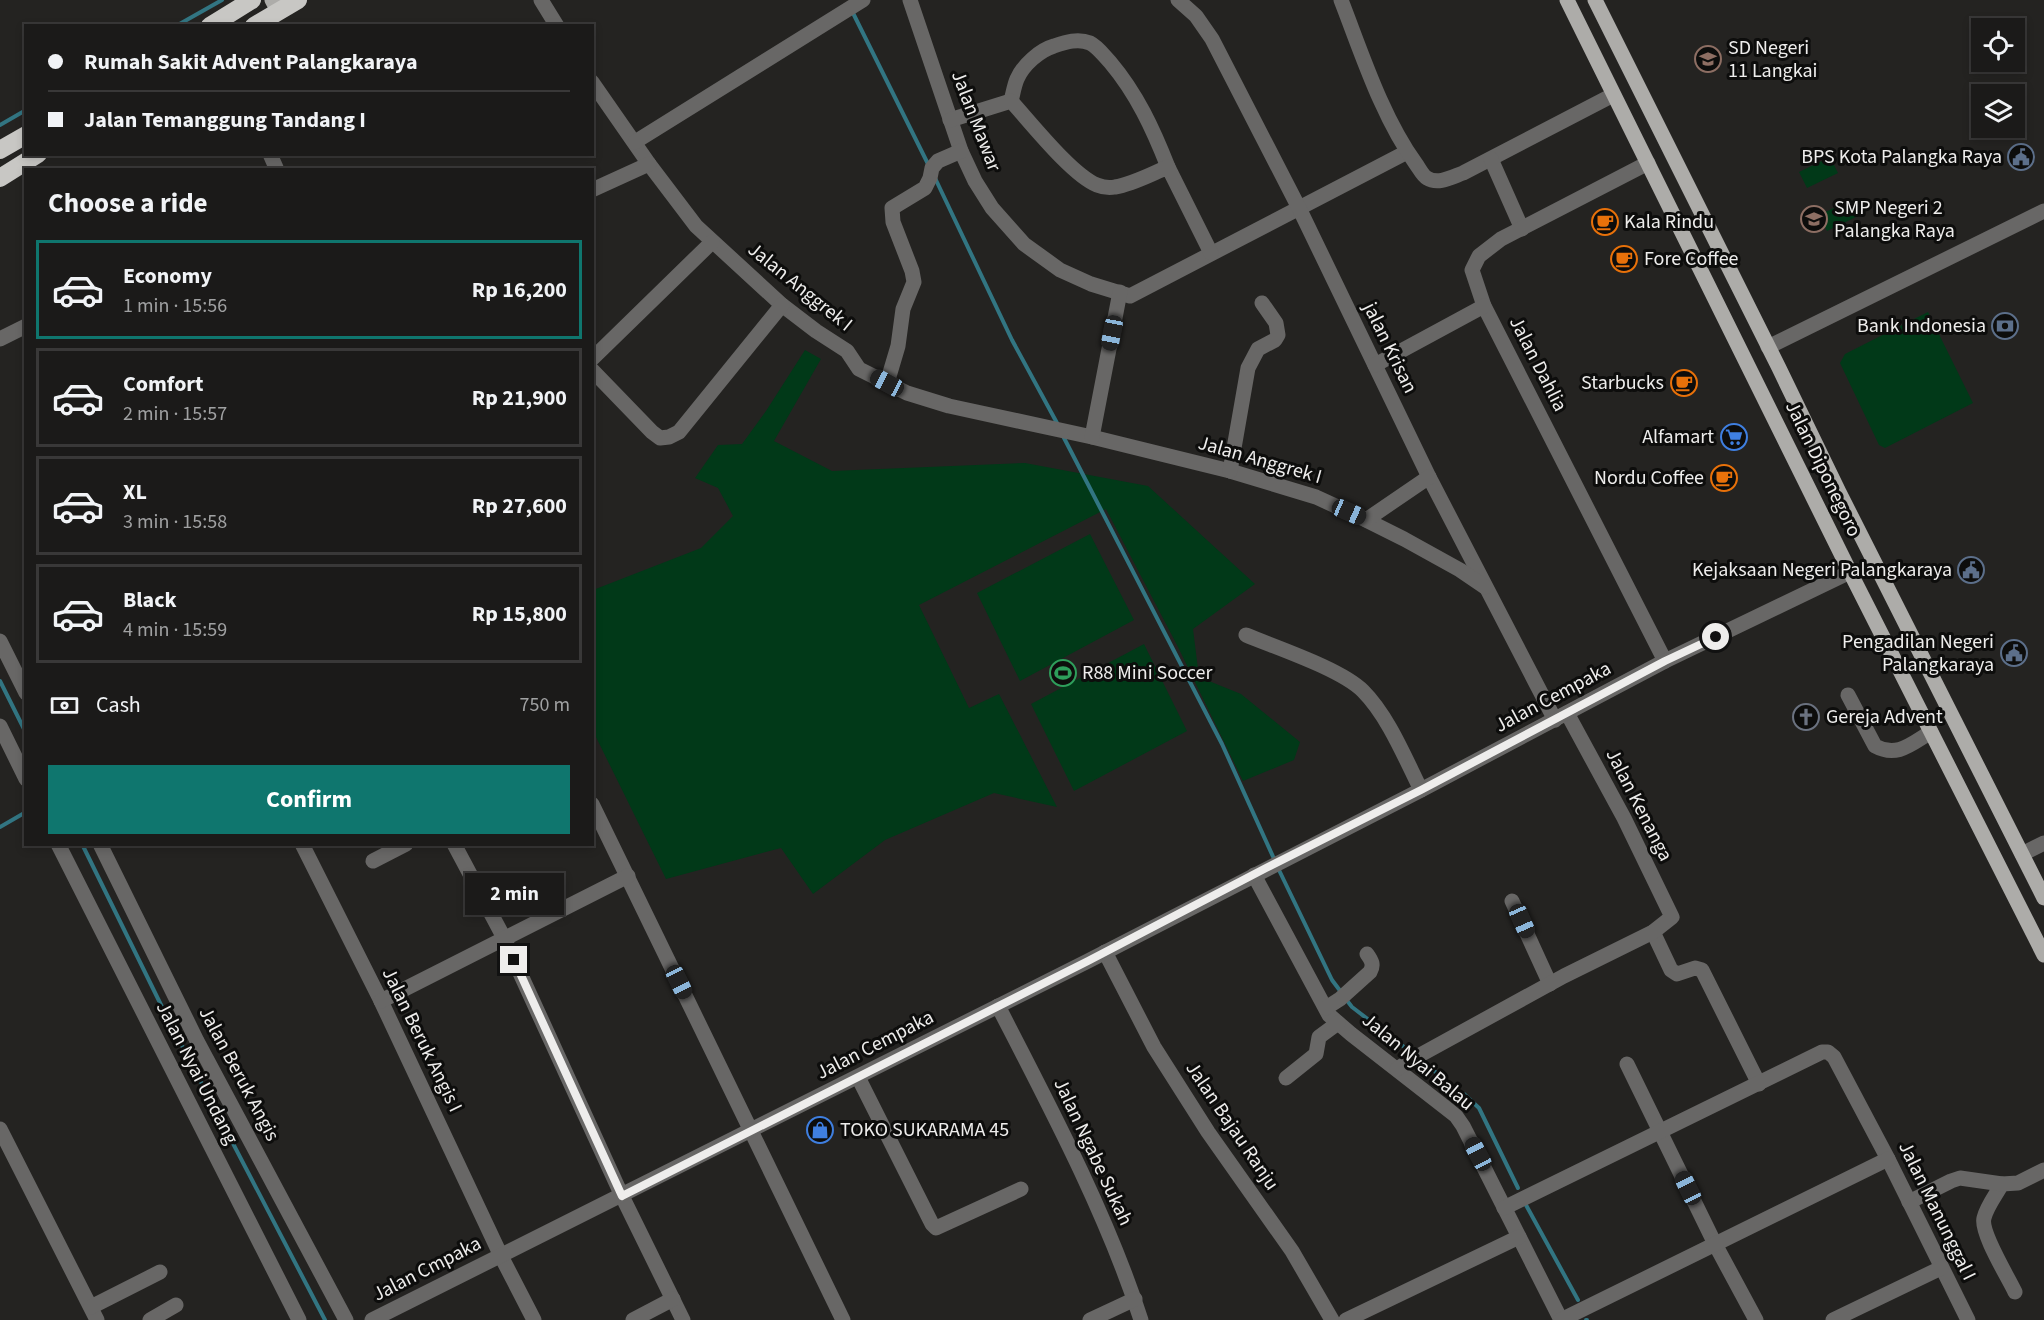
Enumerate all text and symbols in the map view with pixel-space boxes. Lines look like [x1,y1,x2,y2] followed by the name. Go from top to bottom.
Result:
[1971,18,2025,138] map controls
[1971,18,2025,72] button: locate
[1728,34,1817,85] place label: SD Negeri 11 Langkai
[1693,44,1723,74] school or university icon: SD Negeri 11 Langkai
[84,46,417,78] text: Rumah Sakit Advent Palangkaraya
[944,67,1008,175] street label: Jalan Mawar
[1971,84,2025,138] button: layers
[84,104,366,136] text: Jalan Temanggung Tandang I
[2006,142,2036,172] public building icon: BPS Kota Palangka Raya
[1801,143,2002,171] place label: BPS Kota Palangka Raya
[48,184,208,223] text: Choose a ride
[1834,194,1955,245] place label: SMP Negeri 2 Palangka Raya
[1799,204,1829,234] school or university icon: SMP Negeri 2 Palangka Raya
[1590,207,1620,237] cafe icon: Kala Rindu
[1624,208,1714,236] place label: Kala Rindu
[742,236,858,338] street label: Jalan Anggrek I
[1609,244,1639,274] cafe icon: Fore Coffee
[1644,245,1739,273] place label: Fore Coffee
[123,260,212,292] text: Economy
[51,263,105,317] icon: car
[472,274,567,306] text: Rp 16,200
[123,292,227,320] text: 1 min · 15:56
[1356,297,1424,398] street label: jalan Krisan
[1990,311,2020,341] bank icon: Bank Indonesia
[1502,312,1574,416] street label: Jalan Dahlia
[1857,312,1986,340] place label: Bank Indonesia
[1100,314,1124,352] car
[867,367,907,399] car
[123,368,204,400] text: Comfort
[1669,368,1699,398] cafe icon: Starbucks
[1581,369,1664,397] place label: Starbucks
[51,371,105,425] icon: car
[472,382,567,414] text: Rp 21,900
[1778,396,1868,542] street label: Jalan Diponegoro
[123,400,227,428] text: 2 min · 15:57
[1719,422,1749,452] supermarket icon: Alfamart
[1642,423,1714,451] place label: Alfamart
[1195,429,1325,491] street label: Jalan Anggrek I
[1709,463,1739,493] cafe icon: Nordu Coffee
[1594,464,1704,492] place label: Nordu Coffee
[123,476,147,508] text: XL
[51,479,105,533] icon: car
[472,490,567,522] text: Rp 27,600
[1329,496,1369,528] car
[123,508,227,536] text: 3 min · 15:58
[1956,555,1986,585] public building icon: Kejaksaan Negeri Palangkaraya
[1692,556,1952,584] place label: Kejaksaan Negeri Palangkaraya
[123,584,177,616] text: Black
[51,587,105,641] icon: car
[472,598,567,630] text: Rp 15,800
[123,616,227,644] text: 4 min · 15:59
[1702,623,1729,650] route start
[1842,628,1994,679] place label: Pengadilan Negeri Palangkaraya
[1999,638,2029,668] public building icon: Pengadilan Negeri Palangkaraya
[1490,655,1616,739] street label: Jalan Cempaka
[1048,658,1078,688] sports icon: R88 Mini Soccer
[1082,659,1212,687] place label: R88 Mini Soccer
[48,689,81,722] icon: cash
[96,689,141,721] text: Cash
[520,691,570,719] text: 750 m
[1791,702,1821,732] church icon: Gereja Advent
[1826,703,1943,731] place label: Gereja Advent
[1599,744,1679,866] street label: Jalan Kenanga
[48,765,570,834] button: Confirm
[464,873,564,915] callout: 2 min
[490,880,539,908] text: 2 min
[1506,901,1538,941] car
[500,946,527,973] route end
[663,962,695,1002] car
[375,963,469,1117] street label: Jalan Beruk Angis I
[149,997,245,1149] street label: Jalan Nyai Undang
[192,1002,286,1146] street label: Jalan Beruk Angis
[811,1003,939,1087] street label: Jalan Cempaka
[1356,1007,1480,1117] street label: Jalan Nyai Balau
[1179,1056,1285,1196] street label: Jalan Bajau Ranju
[1047,1074,1139,1230] street label: Jalan Ngabe Sukah
[805,1115,835,1145] shop icon: TOKO SUKARAMA 45
[840,1116,1009,1144] place label: TOKO SUKARAMA 45
[1462,1134,1494,1174] car
[1891,1137,1983,1285] street label: Jalan Manunggal I
[1672,1168,1704,1208] car
[368,1230,486,1308] street label: Jalan Cmpaka

